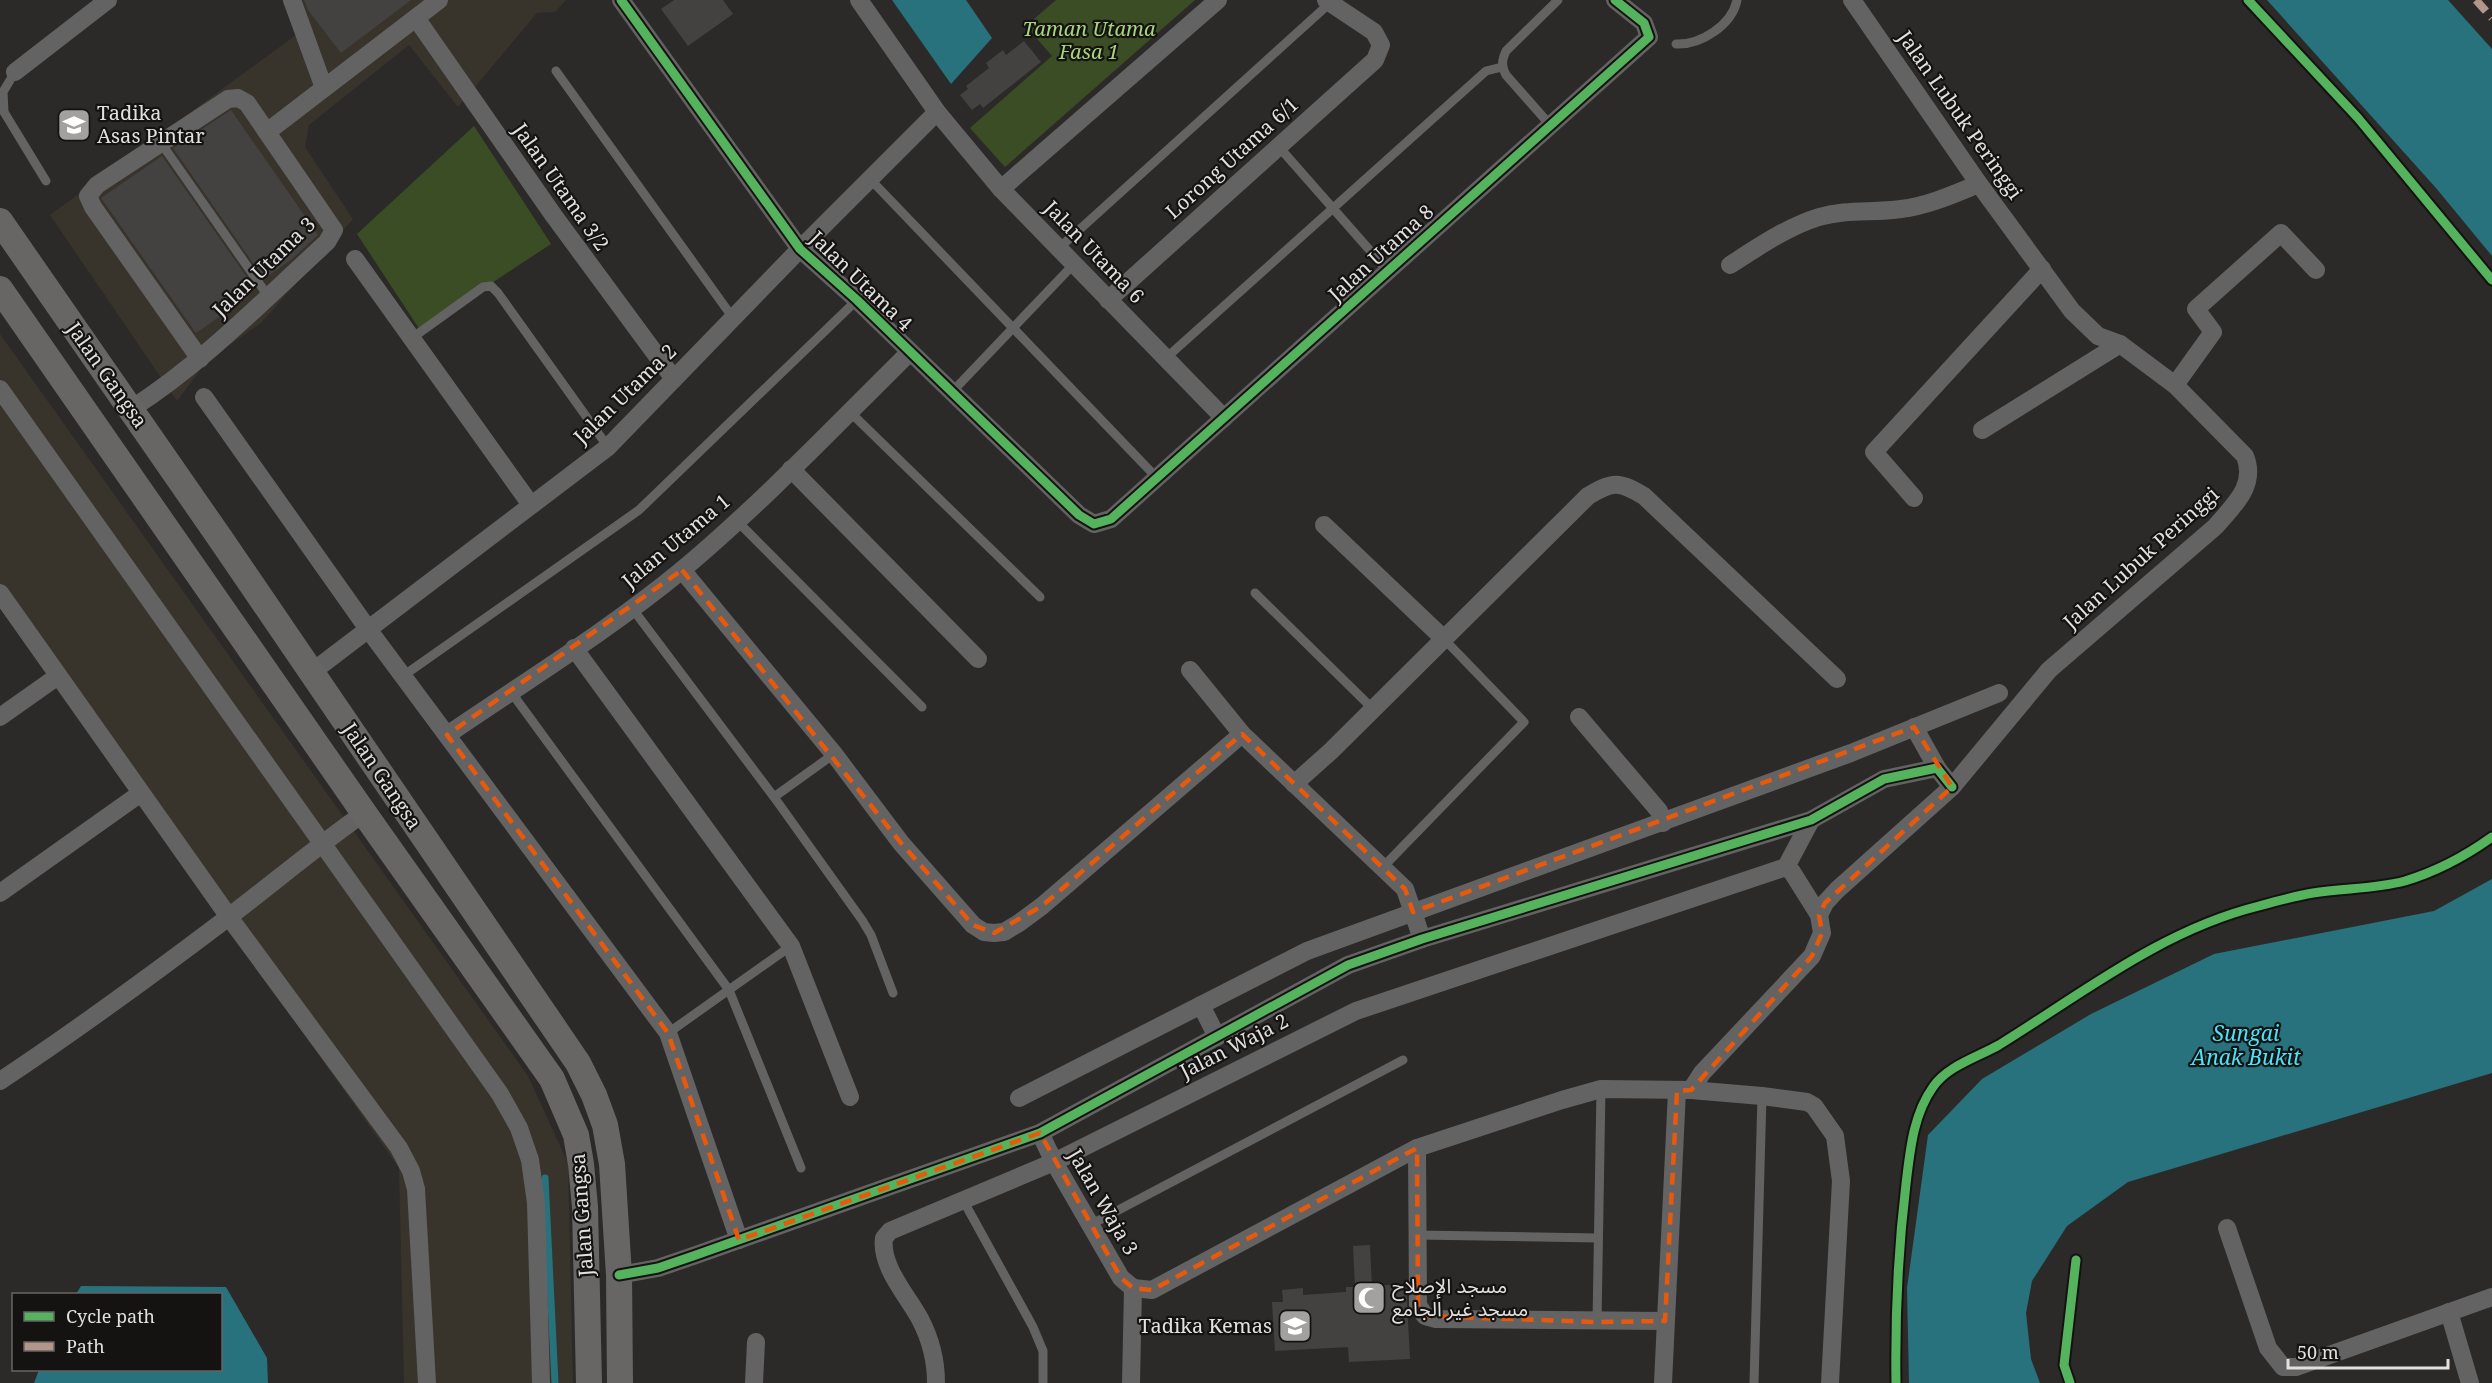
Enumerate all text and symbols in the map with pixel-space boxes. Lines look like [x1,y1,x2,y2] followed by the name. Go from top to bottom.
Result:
[1023,15,1156,65] park label: Taman Utama Fasa 1
[1891,24,2029,205] street label: Jalan Lubuk Peringgi
[1159,91,1304,225] street label: Lorong Utama 6/1
[97,99,205,149] place label: Tadika Asas Pintar
[56,107,92,143] school or university icon: Tadika Asas Pintar
[507,117,616,256] street label: Jalan Utama 3/2
[1038,194,1150,309] street label: Jalan Utama 6
[1321,198,1439,308] street label: Jalan Utama 8
[206,211,321,323] street label: Jalan Utama 3
[803,224,919,337] street label: Jalan Utama 4
[60,316,154,433] street label: Jalan Gangsa
[567,338,682,450] street label: Jalan Utama 2
[2056,480,2225,635] street label: Jalan Lubuk Peringgi
[615,487,735,594] street label: Jalan Utama 1
[336,716,428,834] street label: Jalan Gangsa
[1174,1007,1293,1085] street label: Jalan Waja 2
[2189,1019,2301,1071] water label: Sungai Anak Bukit
[1062,1143,1145,1260] street label: Jalan Waja 3
[564,1153,599,1279] street label: Jalan Gangsa
[1392,1272,1528,1324] place label: مسجد الإصلاح مسجد غير الجامع
[1351,1280,1387,1316] mosque icon: مسجد الإصلاح مسجد غير الجامع
[12,1293,222,1371] legend
[66,1304,155,1328] text: Cycle path
[1277,1308,1313,1344] school or university icon: Tadika Kemas
[1139,1312,1272,1339] place label: Tadika Kemas
[2288,1332,2448,1370] scale bar
[66,1334,105,1358] text: Path
[2297,1340,2339,1364] text: 50 m

